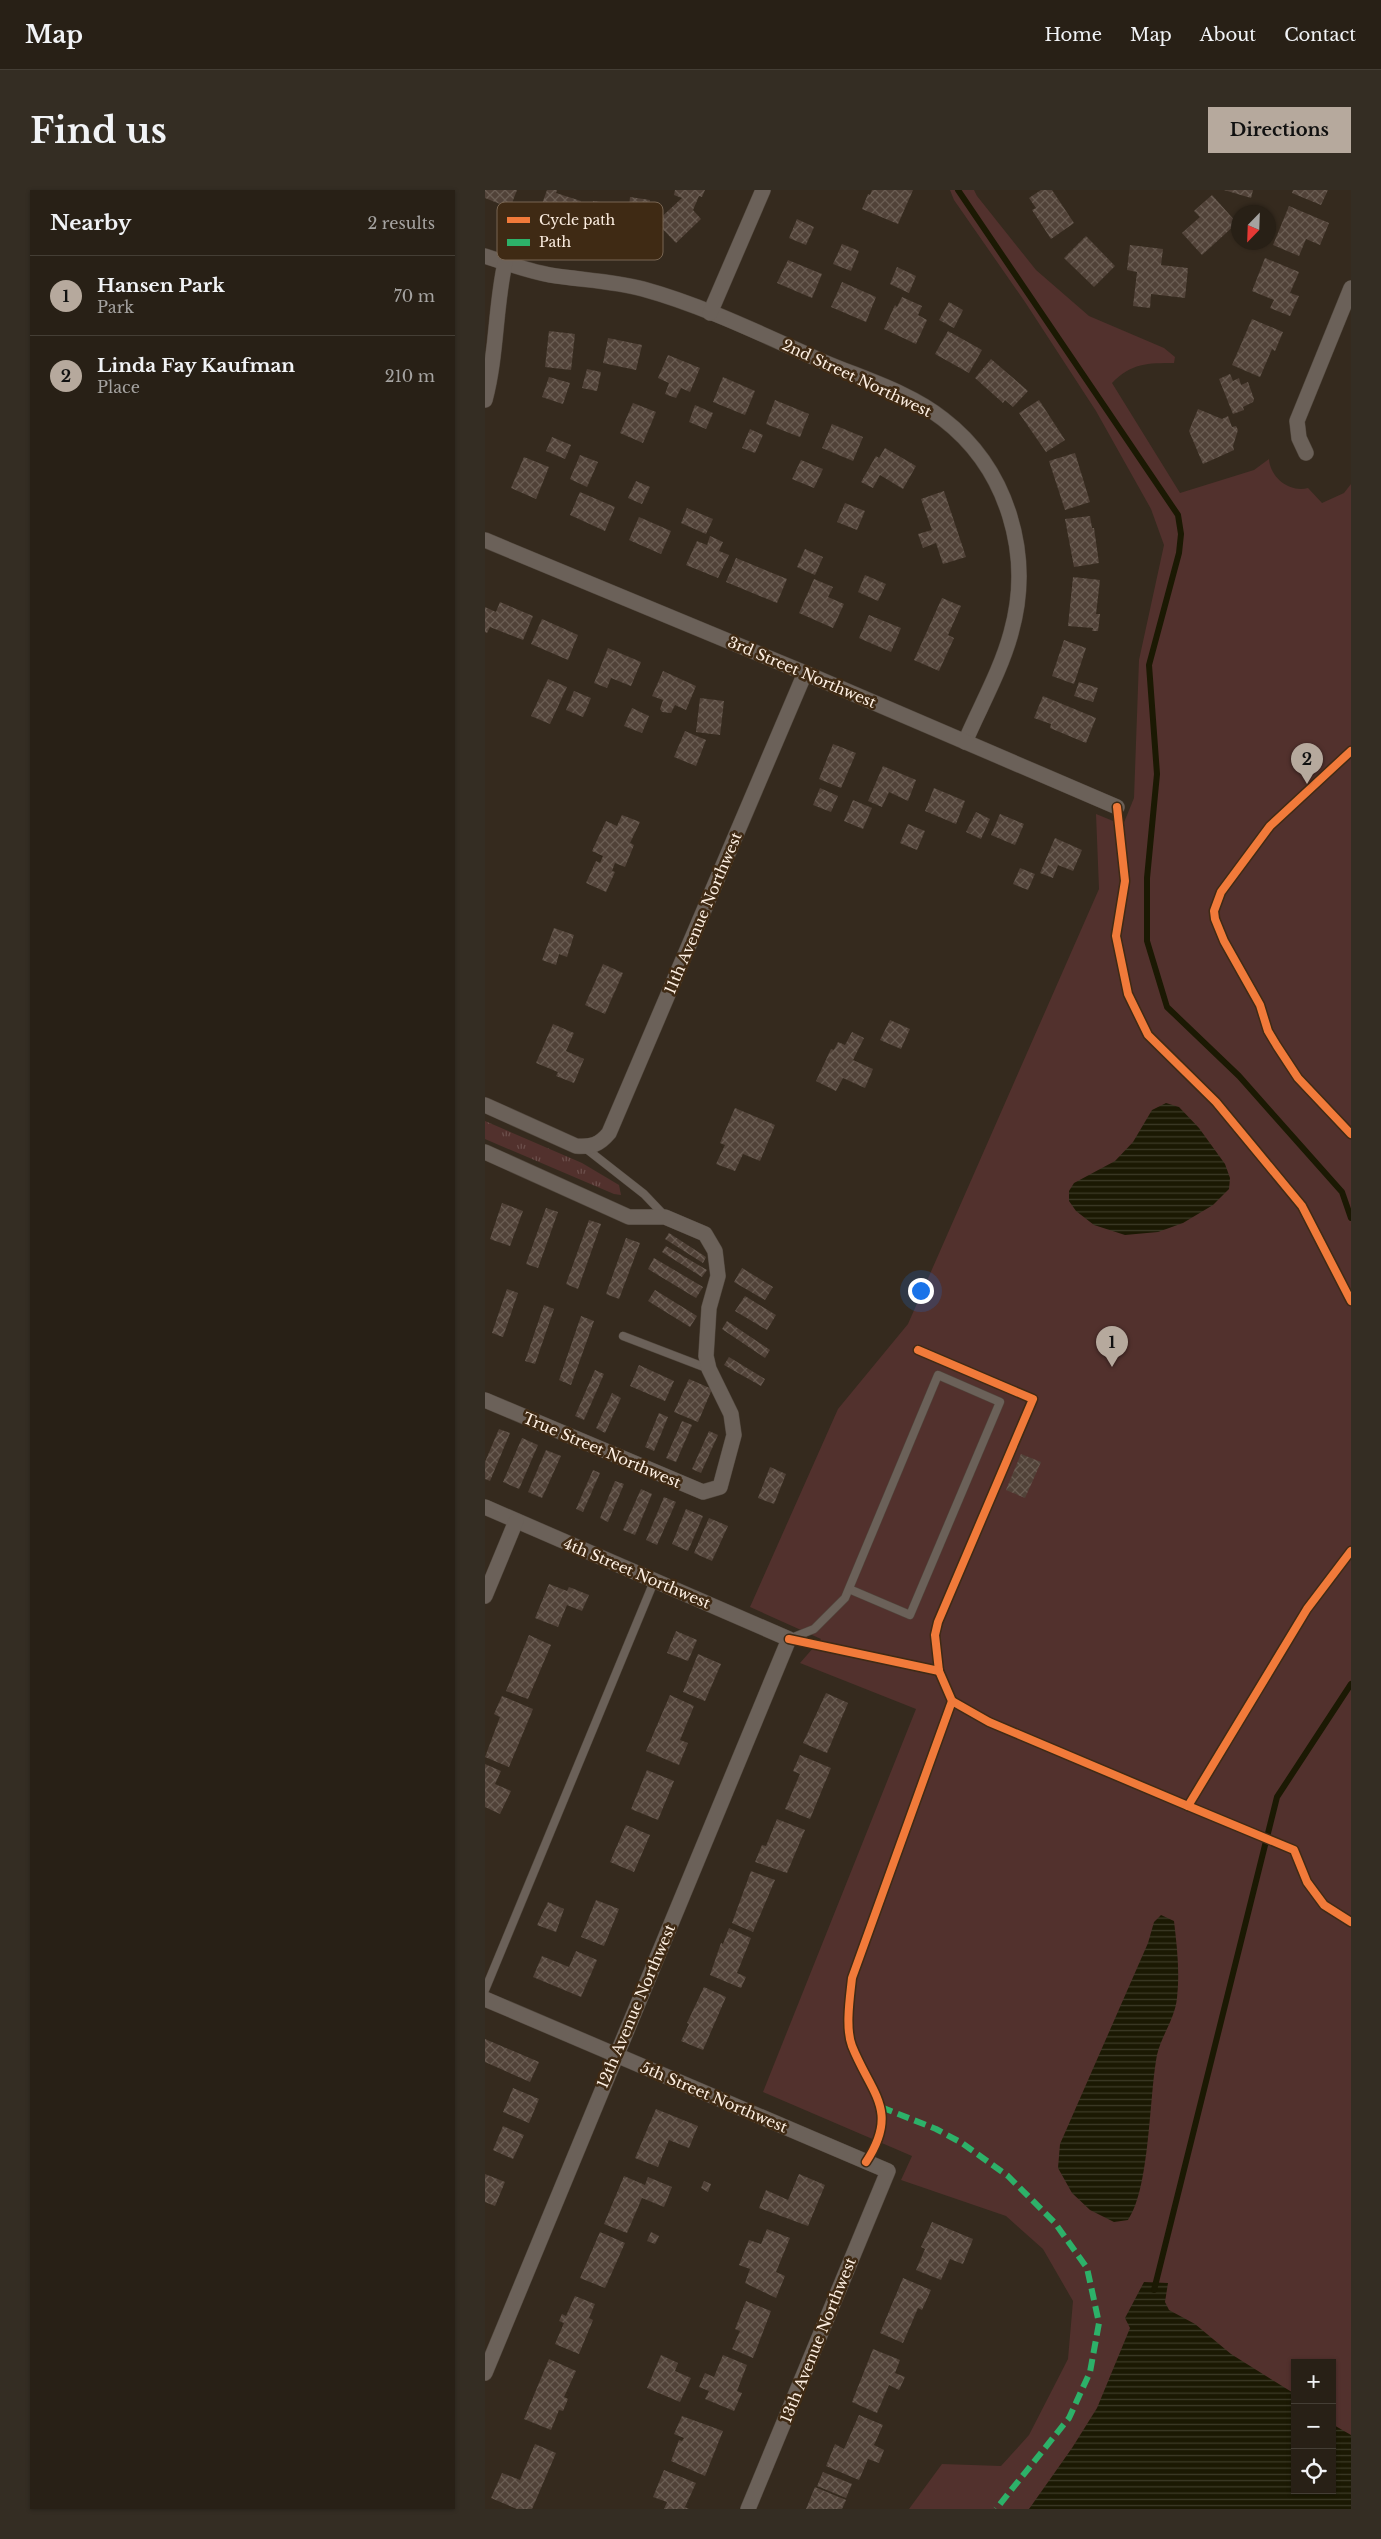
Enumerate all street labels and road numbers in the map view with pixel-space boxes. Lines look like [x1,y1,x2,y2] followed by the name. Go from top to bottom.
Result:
[779,335,935,421] street label: 2nd Street Northwest
[725,632,879,712] street label: 3rd Street Northwest
[660,829,746,997] street label: 11th Avenue Northwest
[520,1408,684,1492] street label: True Street Northwest
[561,1533,714,1613] street label: 4th Street Northwest
[593,1921,679,2091] street label: 12th Avenue Northwest
[638,2057,791,2137] street label: 5th Street Northwest
[776,2254,860,2425] street label: 13th Avenue Northwest

